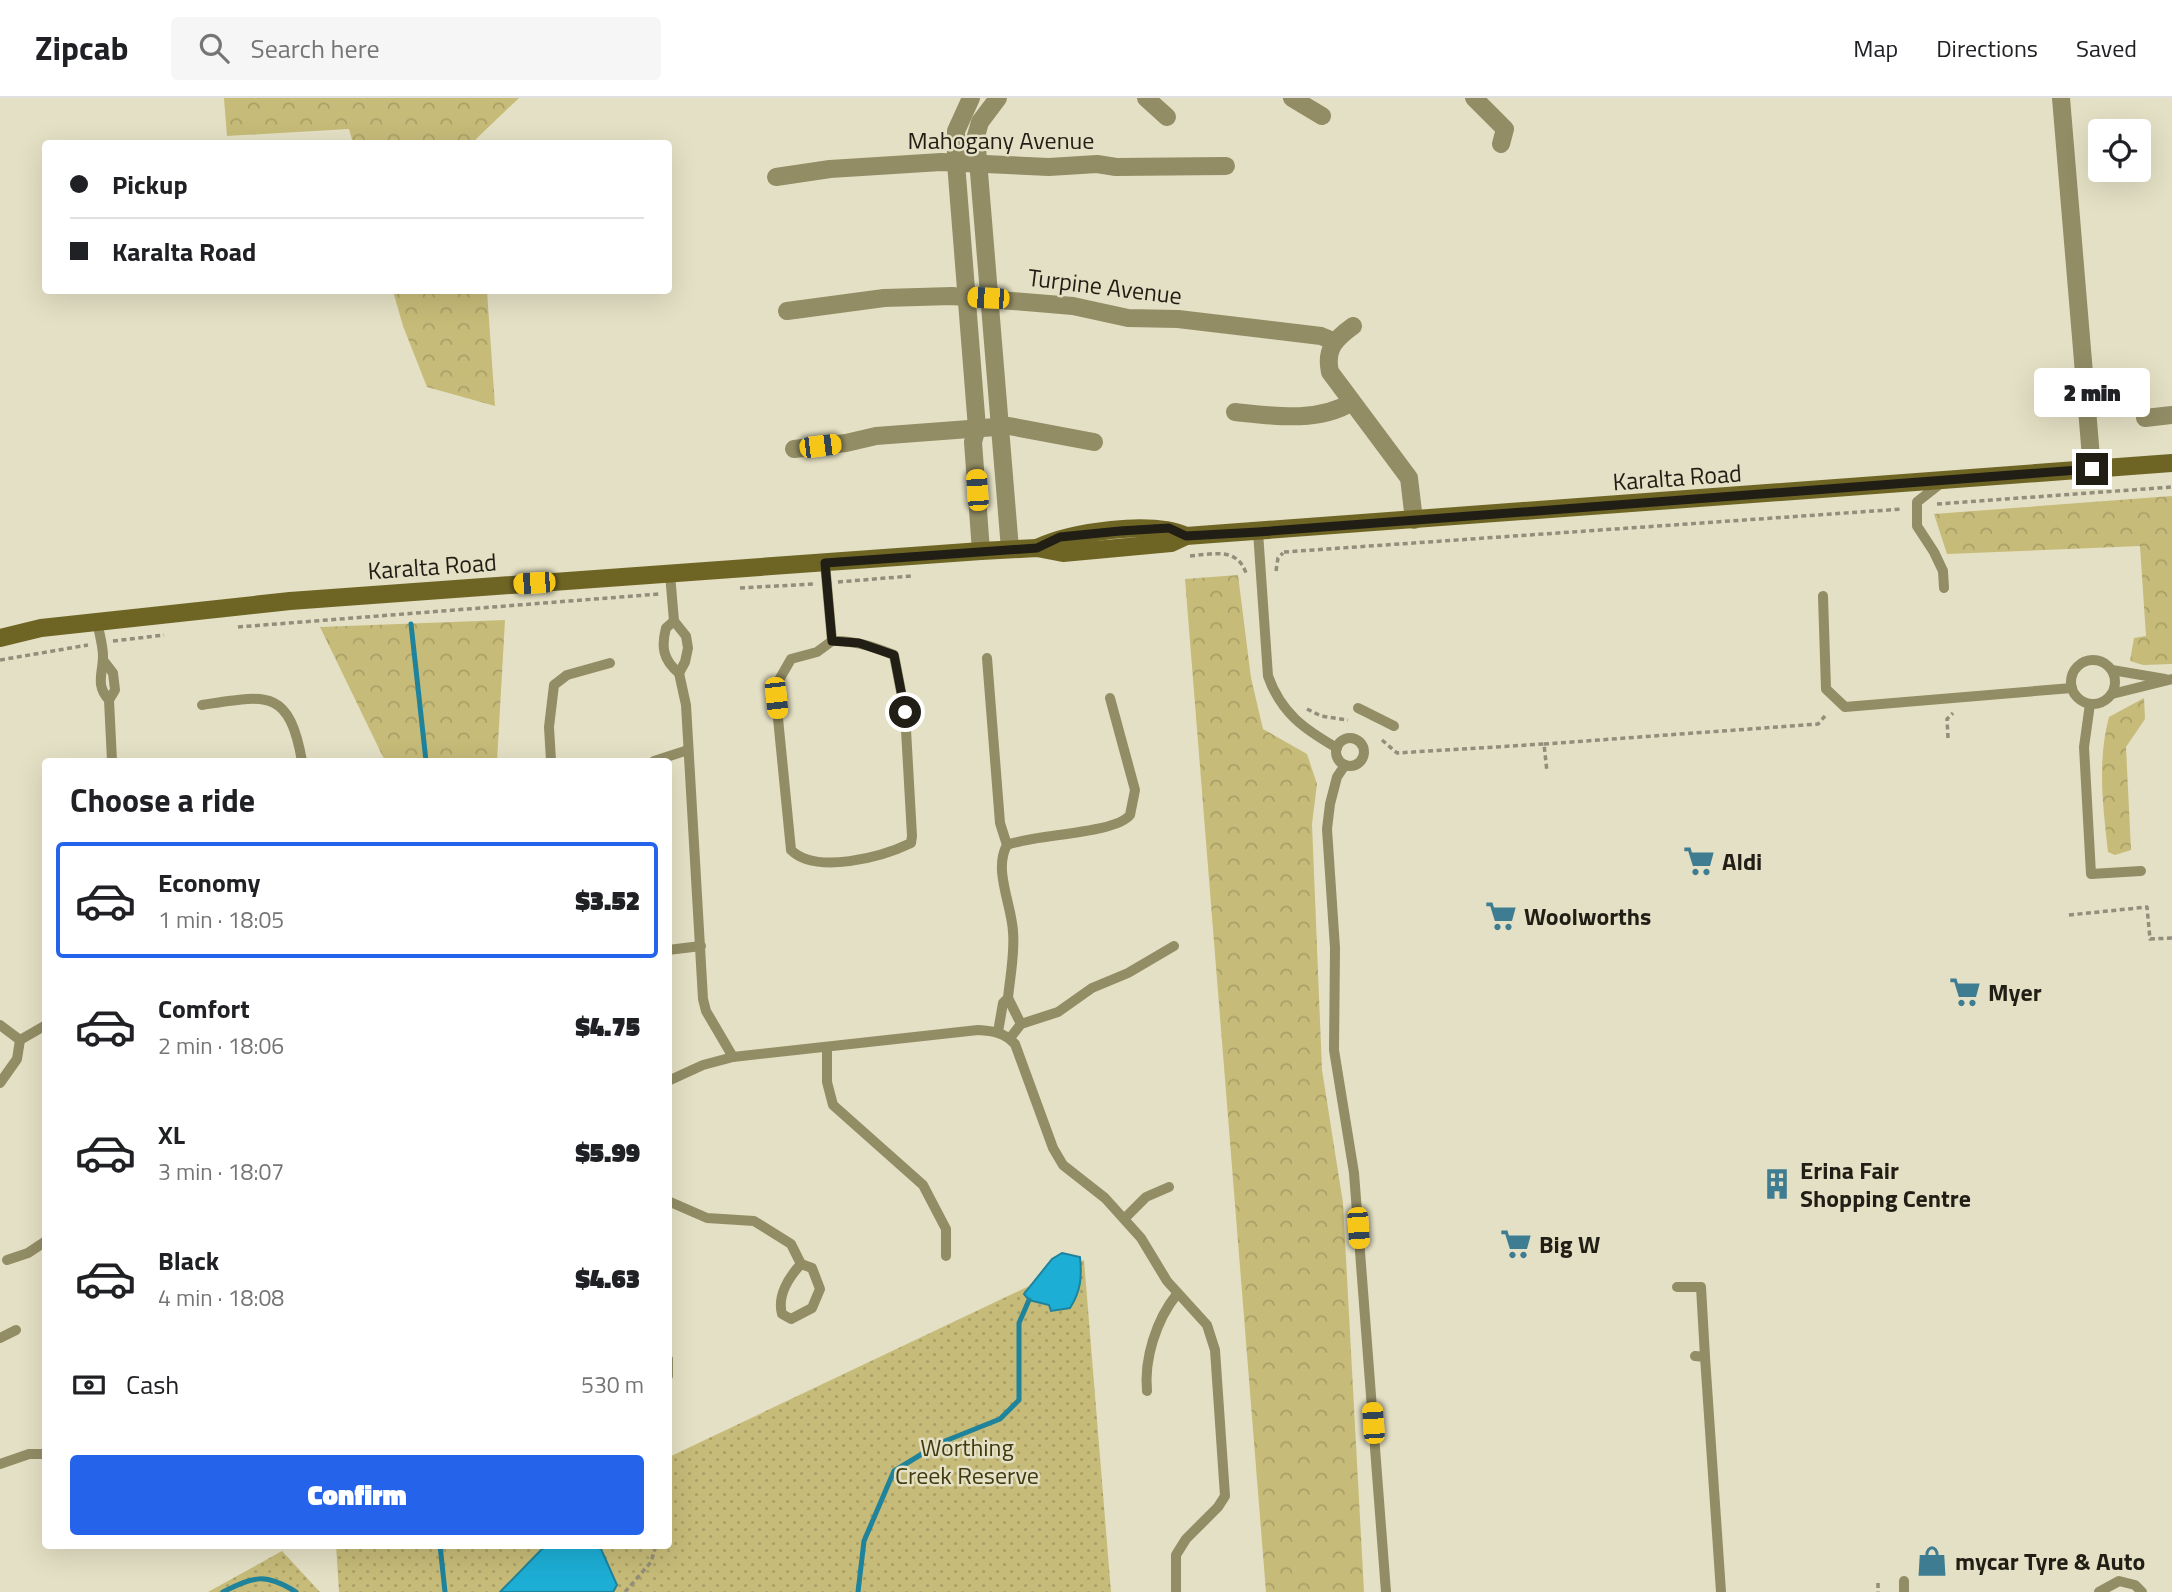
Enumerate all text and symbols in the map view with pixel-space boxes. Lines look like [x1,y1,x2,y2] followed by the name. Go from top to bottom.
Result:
[171,17,661,80] search box
[35,23,129,73] text: Zipcab
[195,29,233,67] icon: search
[251,29,380,68] text: Search here
[1853,30,1898,66] text: Map
[1936,30,2038,66] text: Directions
[2076,30,2137,66] text: Saved
[2088,119,2151,182] map controls
[2088,119,2151,182] button: locate
[908,122,1094,158] street label: Mahogany Avenue
[112,165,188,204] text: Pickup
[112,232,256,271] text: Karalta Road
[1026,259,1184,313] street label: Turpine Avenue
[967,286,1010,310] car
[2034,368,2150,416] callout: 2 min
[2063,375,2121,410] text: 2 min
[798,433,843,459] car
[2076,453,2108,485] route end
[1611,455,1743,499] street label: Karalta Road
[966,468,989,512] car
[366,544,498,588] street label: Karalta Road
[513,571,556,595] car
[764,676,789,720] car
[889,696,921,728] route start
[70,776,255,824] text: Choose a ride
[1722,843,1762,879] place label: Aldi
[1682,844,1716,878] supermarket icon: Aldi
[158,863,260,902] text: Economy
[74,869,137,932] icon: car
[575,881,640,920] text: $3.52
[1524,898,1651,934] place label: Woolworths
[1484,899,1518,933] supermarket icon: Woolworths
[158,902,284,937] text: 1 min · 18:05
[1988,974,2042,1010] place label: Myer
[1948,975,1982,1009] supermarket icon: Myer
[158,989,250,1028] text: Comfort
[74,995,137,1058] icon: car
[575,1007,640,1046] text: $4.75
[158,1028,284,1063] text: 2 min · 18:06
[158,1115,185,1154] text: XL
[74,1121,137,1184] icon: car
[575,1133,640,1172] text: $5.99
[1800,1152,1971,1216] place label: Erina Fair Shopping Centre
[158,1154,284,1189] text: 3 min · 18:07
[1760,1167,1794,1201] building icon: Erina Fair Shopping Centre
[1347,1206,1370,1250] car
[1539,1226,1600,1262] place label: Big W
[1499,1227,1533,1261] supermarket icon: Big W
[158,1241,219,1280] text: Black
[74,1247,137,1310] icon: car
[575,1259,640,1298] text: $4.63
[158,1280,284,1315] text: 4 min · 18:08
[126,1365,179,1404] text: Cash
[70,1366,108,1404] icon: cash
[581,1367,644,1402] text: 530 m
[1362,1401,1385,1445] car
[895,1429,1039,1493] park label: Worthing Creek Reserve
[70,1455,644,1535] button: Confirm
[1955,1543,2145,1579] place label: mycar Tyre & Auto
[1915,1544,1949,1578] shop icon: mycar Tyre & Auto

